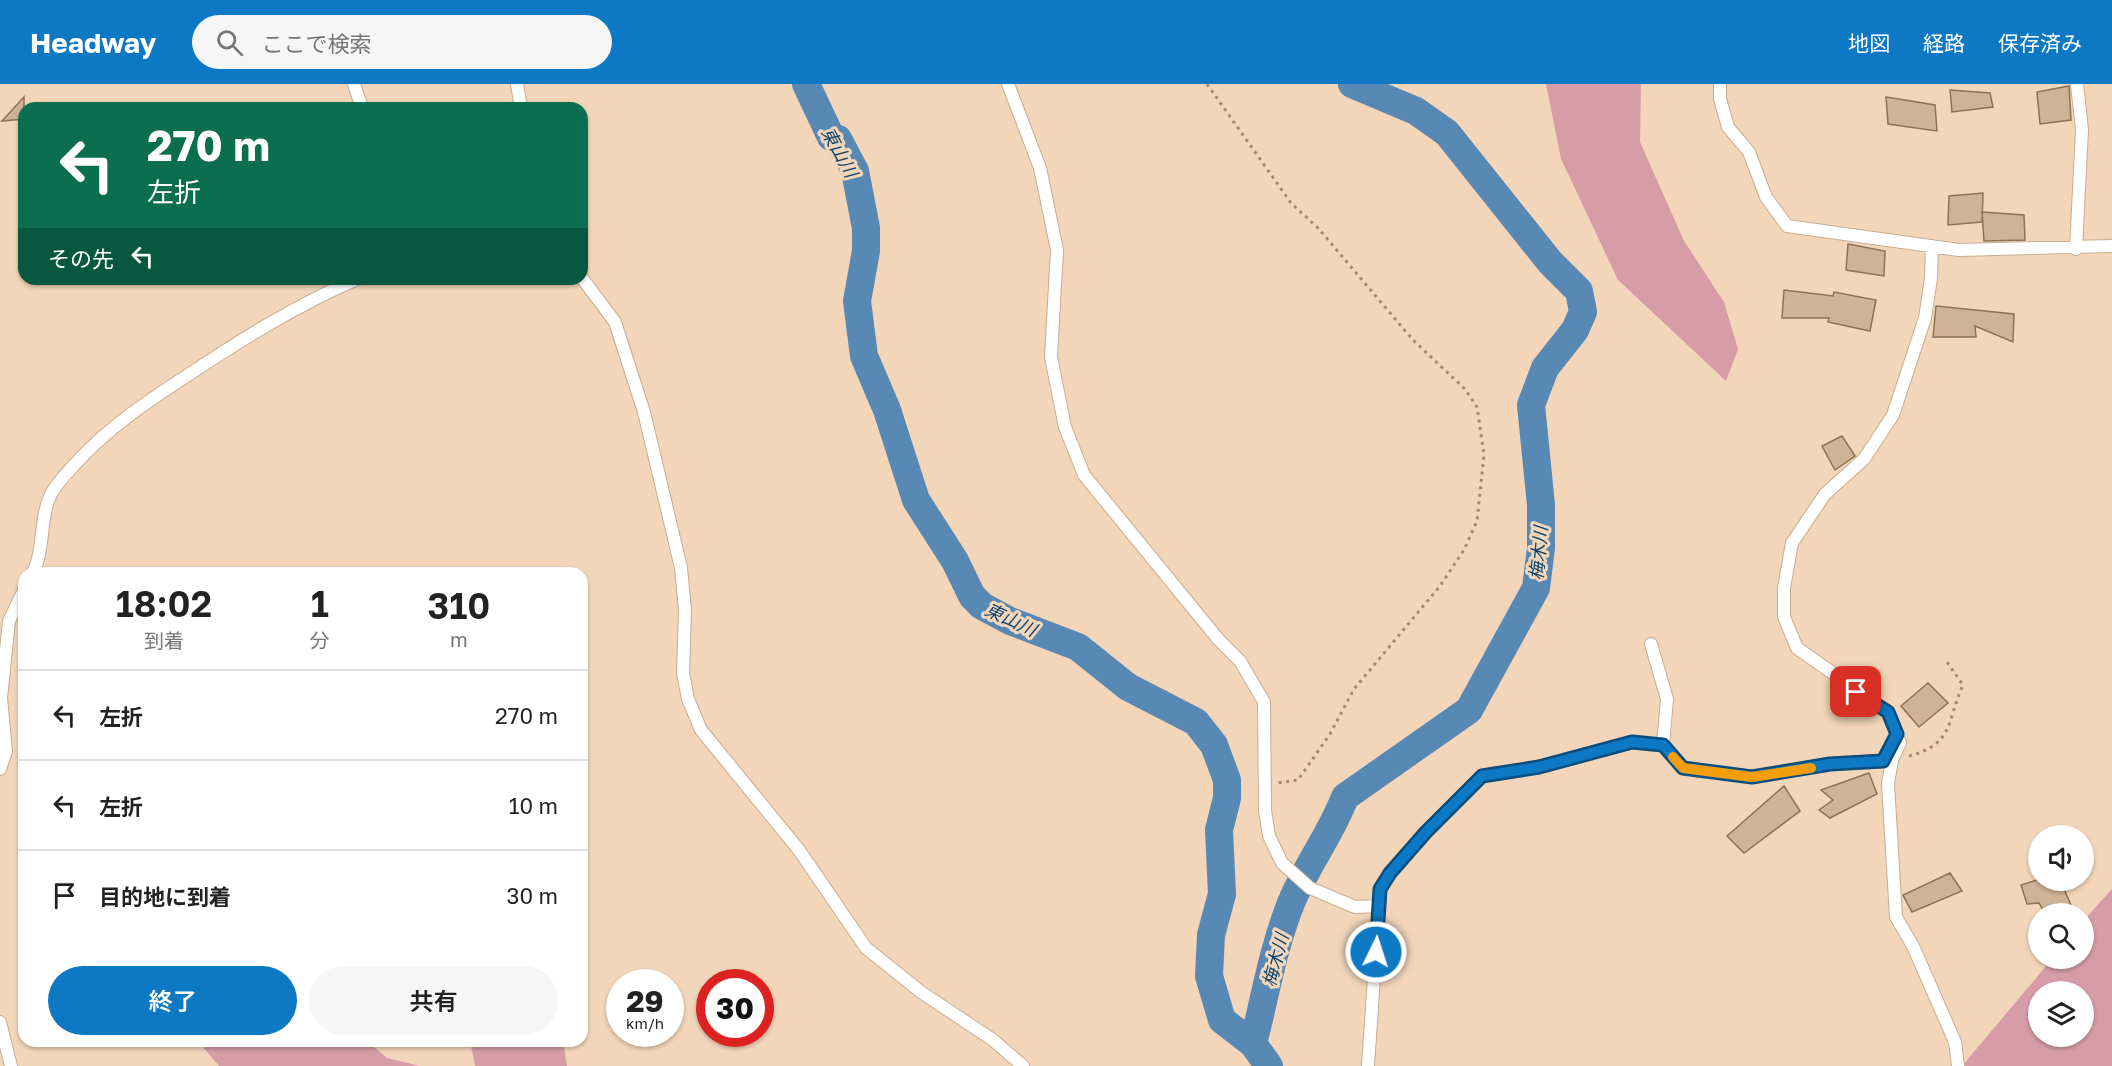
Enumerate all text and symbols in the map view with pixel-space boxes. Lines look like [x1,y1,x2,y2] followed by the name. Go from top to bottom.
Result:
[192,15,612,69] search box
[30,26,156,59] text: Headway
[213,26,246,59] icon: search
[261,30,371,57] text: ここで検索
[1848,30,1890,56] text: 地図
[1923,30,1965,56] text: 経路
[1998,30,2082,56] text: 保存済み
[147,120,270,170] text: 270 m
[817,123,864,183] water label: 東山川
[48,126,126,204] icon: left
[147,176,201,208] text: 左折
[126,240,159,273] icon: left
[48,245,114,272] text: その先
[1525,523,1551,581] water label: 梅木川
[116,582,212,625] text: 18:02
[311,582,329,625] text: 1
[427,584,490,627] text: 310
[982,598,1042,641] water label: 東山川
[450,627,468,651] text: m
[144,628,184,652] text: 到着
[310,628,330,652] text: 分
[1830,666,1881,717] pin
[1839,675,1872,708] icon: arrive
[48,699,81,732] icon: left
[495,702,558,729] text: 270 m
[99,703,143,730] text: 左折
[48,789,81,822] icon: left
[509,792,558,819] text: 10 m
[99,793,143,820] text: 左折
[2028,825,2094,1047] map controls
[2028,825,2094,891] button: sound
[48,879,81,912] icon: arrive
[507,882,558,909] text: 30 m
[99,883,231,910] text: 目的地に到着
[2028,903,2094,969] button: search
[1344,920,1408,984] position arrow
[1257,929,1293,989] water label: 梅木川
[48,966,297,1035] button: 終了
[309,966,558,1035] button: 共有
[696,969,774,1047] speed limit sign: 30
[2028,981,2094,1047] button: layers
[626,983,664,1019] text: 29
[626,1014,664,1032] text: km/h

